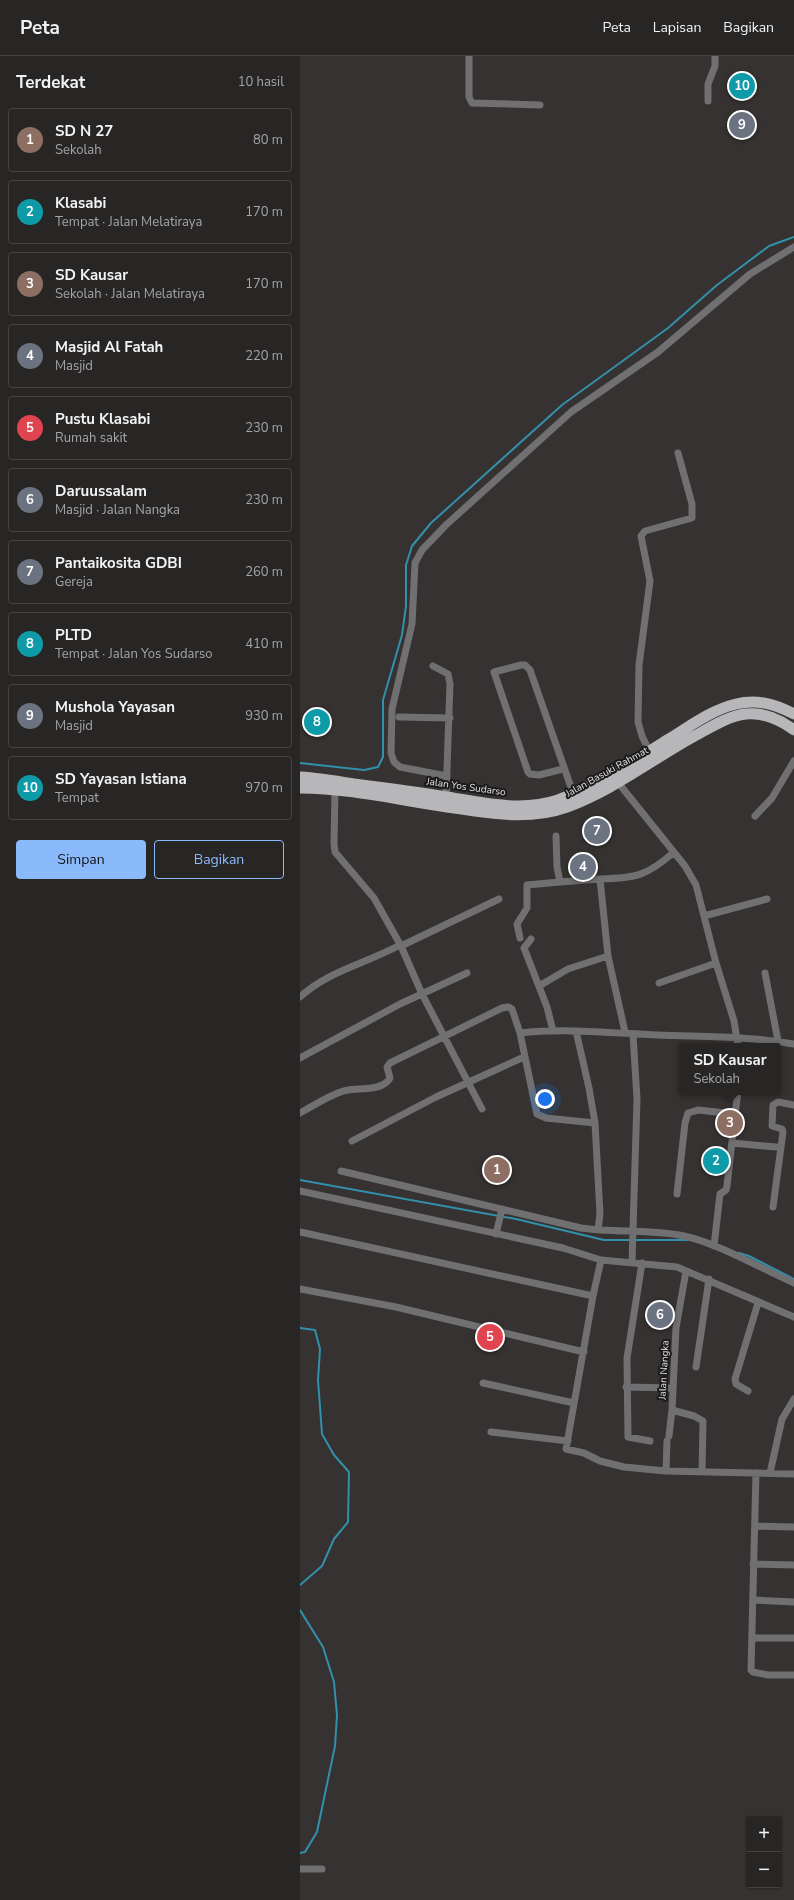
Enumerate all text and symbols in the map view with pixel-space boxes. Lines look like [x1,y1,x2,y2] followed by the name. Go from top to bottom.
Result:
[20,15,60,41] text: Peta
[603,18,631,37] text: Peta
[653,18,701,37] text: Lapisan
[723,18,774,37] text: Bagikan
[16,71,85,94] text: Terdekat
[729,71,755,101] pin: 10
[238,73,284,91] text: 10 hasil
[729,110,755,140] pin: 9
[55,121,113,141] text: SD N 27
[26,131,34,149] text: 1
[253,131,283,149] text: 80 m
[55,141,102,159] text: Sekolah
[55,193,106,213] text: Klasabi
[26,203,34,221] text: 2
[245,203,283,221] text: 170 m
[55,213,202,231] text: Tempat · Jalan Melatiraya
[55,265,128,285] text: SD Kausar
[26,275,34,293] text: 3
[245,275,283,293] text: 170 m
[55,285,205,303] text: Sekolah · Jalan Melatiraya
[55,337,163,357] text: Masjid Al Fatah
[26,347,34,365] text: 4
[245,347,283,365] text: 220 m
[55,357,93,375] text: Masjid
[55,409,150,429] text: Pustu Klasabi
[26,419,34,437] text: 5
[245,419,283,437] text: 230 m
[55,429,127,447] text: Rumah sakit
[55,481,147,501] text: Daruussalam
[26,491,34,509] text: 6
[245,491,283,509] text: 230 m
[55,501,180,519] text: Masjid · Jalan Nangka
[55,553,182,573] text: Pantaikosita GDBI
[26,563,34,581] text: 7
[245,563,283,581] text: 260 m
[55,573,93,591] text: Gereja
[55,625,92,645] text: PLTD
[26,635,34,653] text: 8
[245,635,283,653] text: 410 m
[55,645,212,663] text: Tempat · Jalan Yos Sudarso
[55,697,175,717] text: Mushola Yayasan
[26,707,34,725] text: 9
[245,707,283,725] text: 930 m
[304,707,330,737] pin: 8
[55,717,93,735] text: Masjid
[562,743,651,801] street label: Jalan Basuki Rahmat
[55,769,187,789] text: SD Yayasan Istiana
[424,774,507,800] street label: Jalan Yos Sudarso
[22,779,38,797] text: 10
[245,779,283,797] text: 970 m
[55,789,99,807] text: Tempat
[584,816,610,846] pin: 7
[16,840,146,879] button: Simpan
[154,840,284,879] button: Bagikan
[570,852,596,882] pin: 4
[679,1043,781,1095] popup
[693,1050,767,1070] text: SD Kausar
[693,1070,740,1088] text: Sekolah
[535,1089,555,1109] your location
[717,1108,743,1138] pin: 3
[703,1146,729,1176] pin: 2
[484,1155,510,1185] pin: 1
[647,1300,673,1330] pin: 6
[477,1322,503,1352] pin: 5
[655,1340,673,1401] street label: Jalan Nangka
[746,1816,782,1888] map controls
[746,1816,782,1852] button: +
[746,1852,782,1888] button: −

